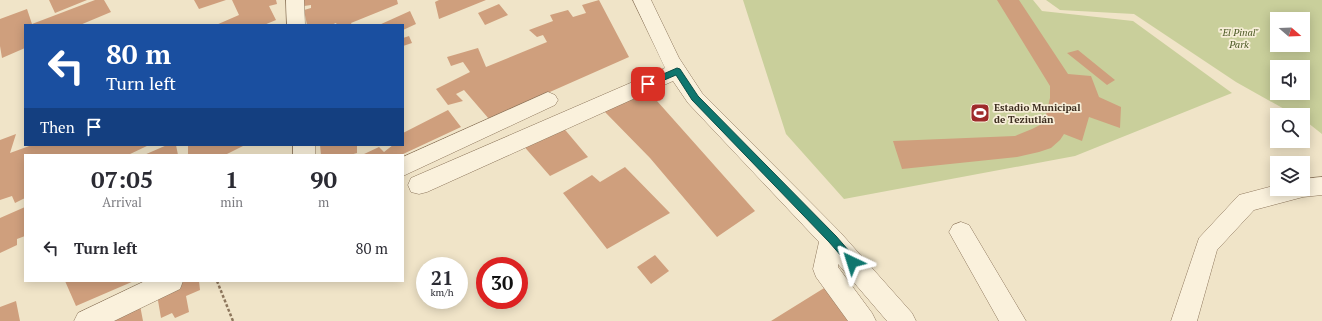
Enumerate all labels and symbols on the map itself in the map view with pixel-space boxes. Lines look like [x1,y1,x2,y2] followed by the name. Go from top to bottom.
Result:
[1270,12,1310,52] north arrow
[1219,26,1259,51] park label: "El Pinal" Park
[631,67,665,101] pin
[994,101,1081,126] place label: Estadio Municipal de Teziutlán
[969,102,991,124] sports icon: Estadio Municipal de Teziutlán
[831,241,873,283] position arrow
[476,257,528,309] speed limit sign: 30

